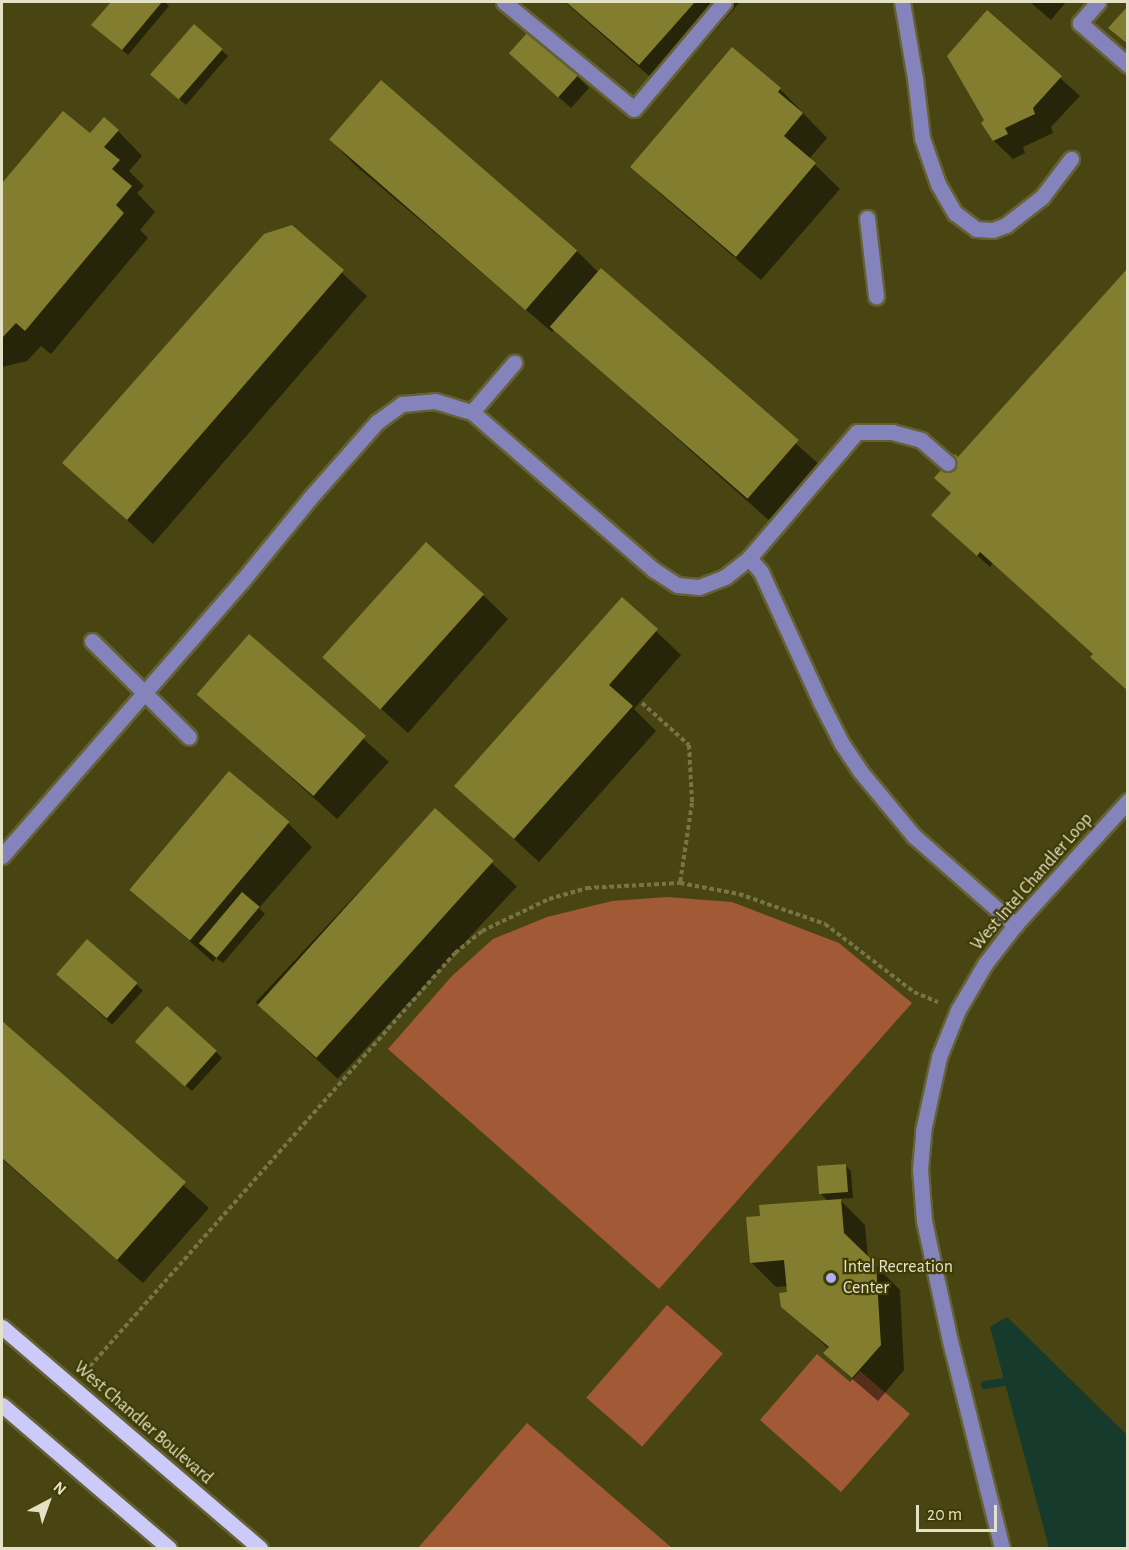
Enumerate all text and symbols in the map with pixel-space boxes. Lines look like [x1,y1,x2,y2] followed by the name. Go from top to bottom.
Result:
[966,809,1098,955] street label: West Intel Chandler Loop
[843,1257,953,1300] place label: Intel Recreation Center
[824,1271,838,1285] marker: Intel Recreation Center
[69,1357,217,1489] street label: West Chandler Boulevard
[18,1472,78,1532] north arrow
[50,1479,69,1498] text: N
[919,1493,1000,1531] scale bar
[927,1506,962,1524] text: 20 m

